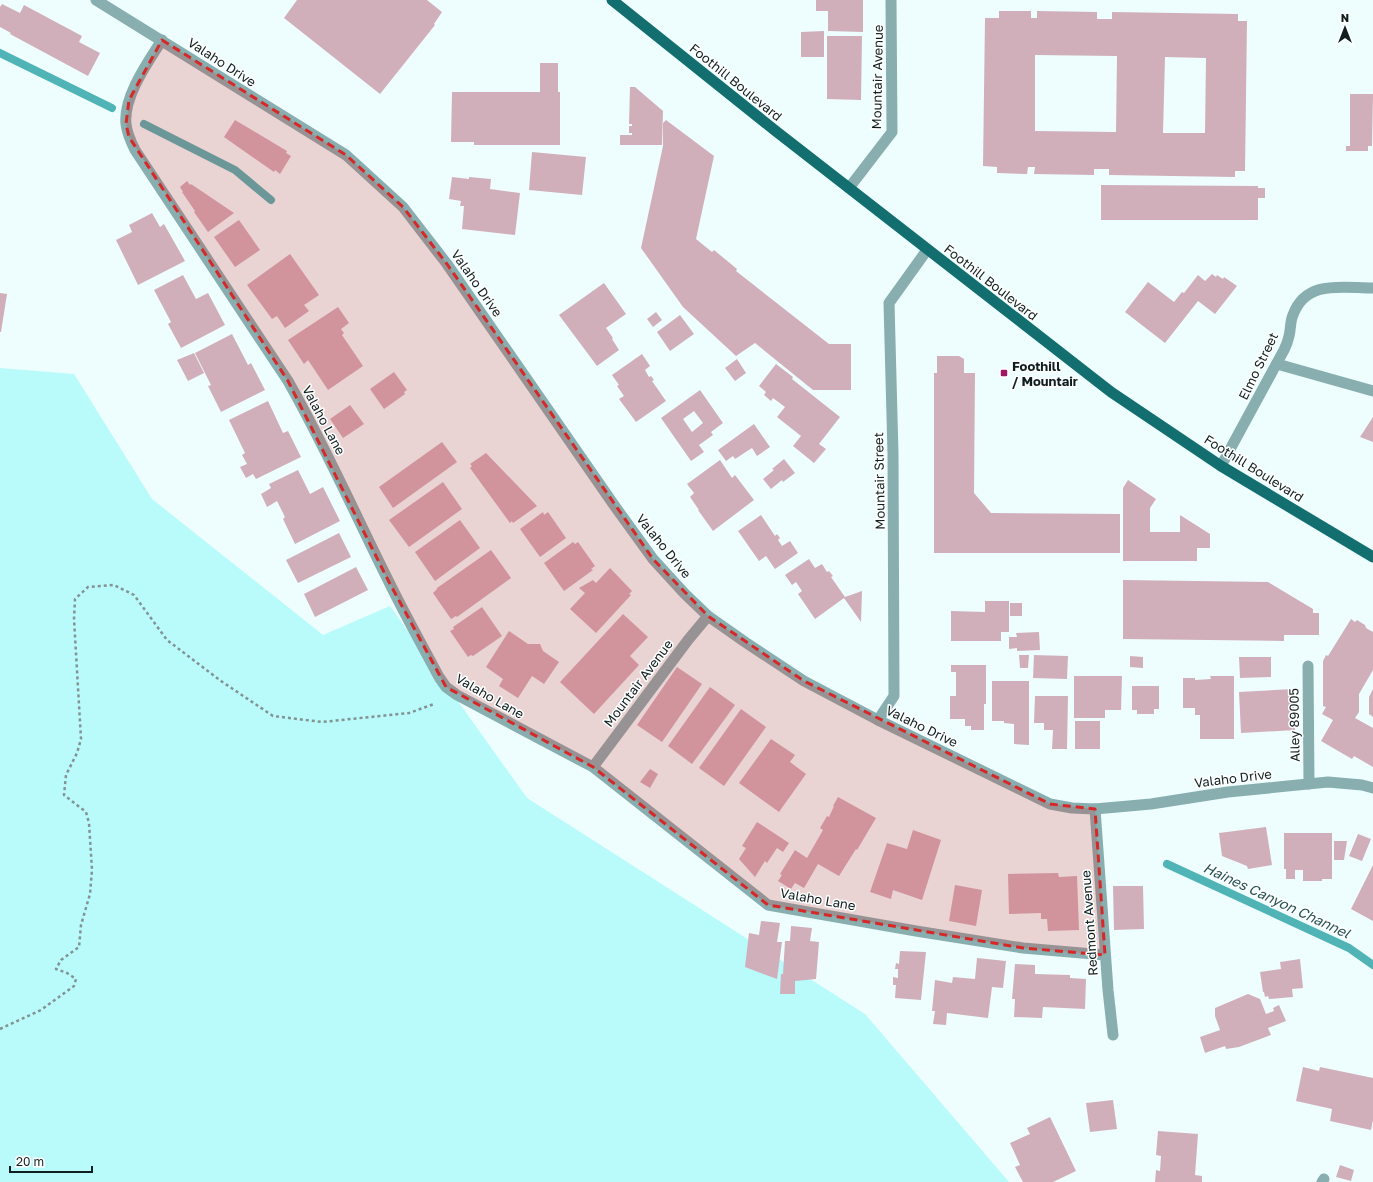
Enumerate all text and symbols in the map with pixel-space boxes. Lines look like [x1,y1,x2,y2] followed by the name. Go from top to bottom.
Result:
[1325,8,1365,48] north arrow
[1341,11,1349,24] text: N
[868,24,886,130] street label: Mountair Avenue
[185,34,259,90] street label: Valaho Drive
[687,40,785,124] street label: Foothill Boulevard
[941,241,1041,323] street label: Foothill Boulevard
[448,246,506,320] street label: Valaho Drive
[1235,330,1281,402] street label: Elmo Street
[1012,358,1078,389] place label: Foothill / Mountair
[999,368,1009,378] marker: Foothill / Mountair
[299,383,349,457] street label: Valaho Lane
[1201,431,1307,505] street label: Foothill Boulevard
[870,432,888,530] street label: Mountair Street
[633,511,695,581] street label: Valaho Drive
[600,636,676,730] street label: Mountair Avenue
[453,670,527,722] street label: Valaho Lane
[1285,688,1303,762] street label: Alley 89005
[883,702,961,750] street label: Valaho Drive
[1193,765,1273,791] street label: Valaho Drive
[1201,859,1353,942] water label: Haines Canyon Channel
[1077,870,1101,976] street label: Redmont Avenue
[779,885,857,913] street label: Valaho Lane
[10,1148,92,1174] scale bar
[16,1154,44,1169] text: 20 m

